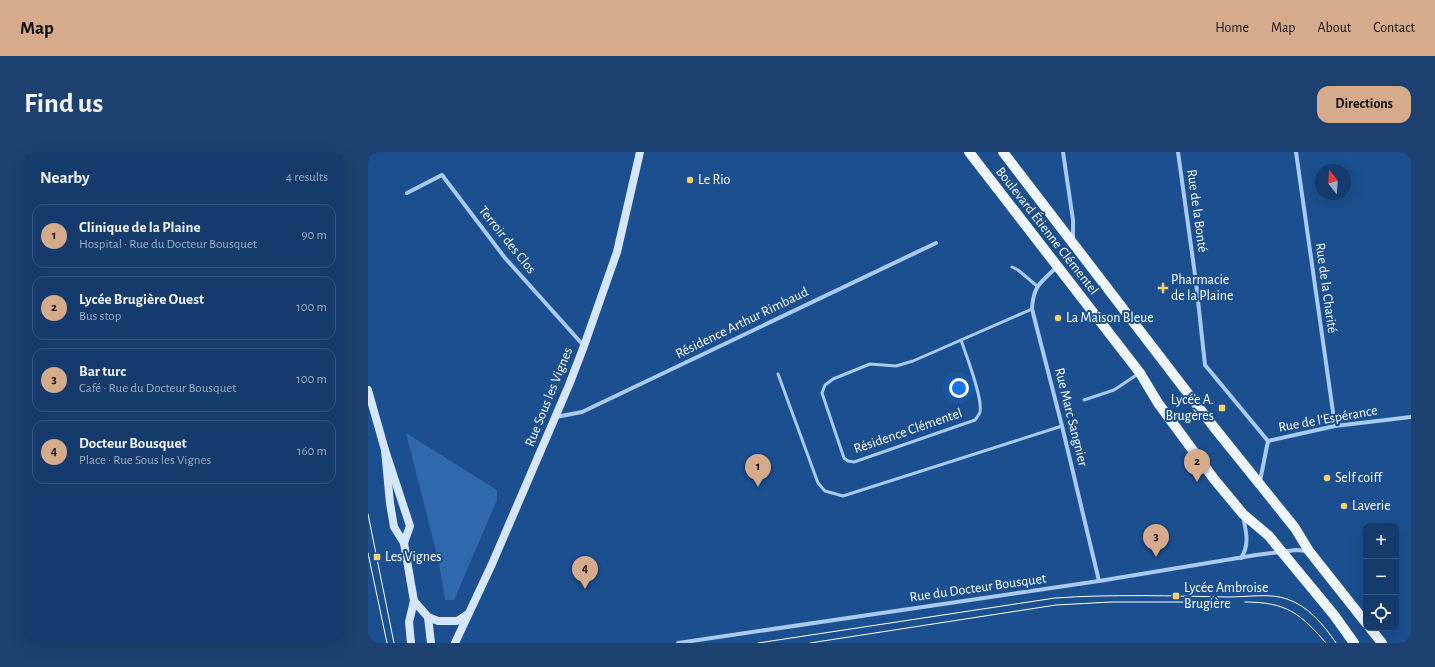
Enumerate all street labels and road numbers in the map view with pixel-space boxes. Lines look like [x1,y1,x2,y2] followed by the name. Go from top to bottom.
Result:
[993,163,1103,297] street label: Boulevard Étienne Clémentel
[1184,169,1210,253] street label: Rue de la Bonté
[476,204,538,276] street label: Terroir des Clos
[1313,242,1339,334] street label: Rue de la Charité
[673,285,811,361] street label: Résidence Arthur Rimbaud
[523,345,575,449] street label: Rue Sous les Vignes
[1052,366,1090,468] street label: Rue Marc Sangnier
[1277,403,1379,435] street label: Rue de l'Espérance
[852,406,964,456] street label: Résidence Clémentel
[909,571,1048,605] street label: Rue du Docteur Bousquet

